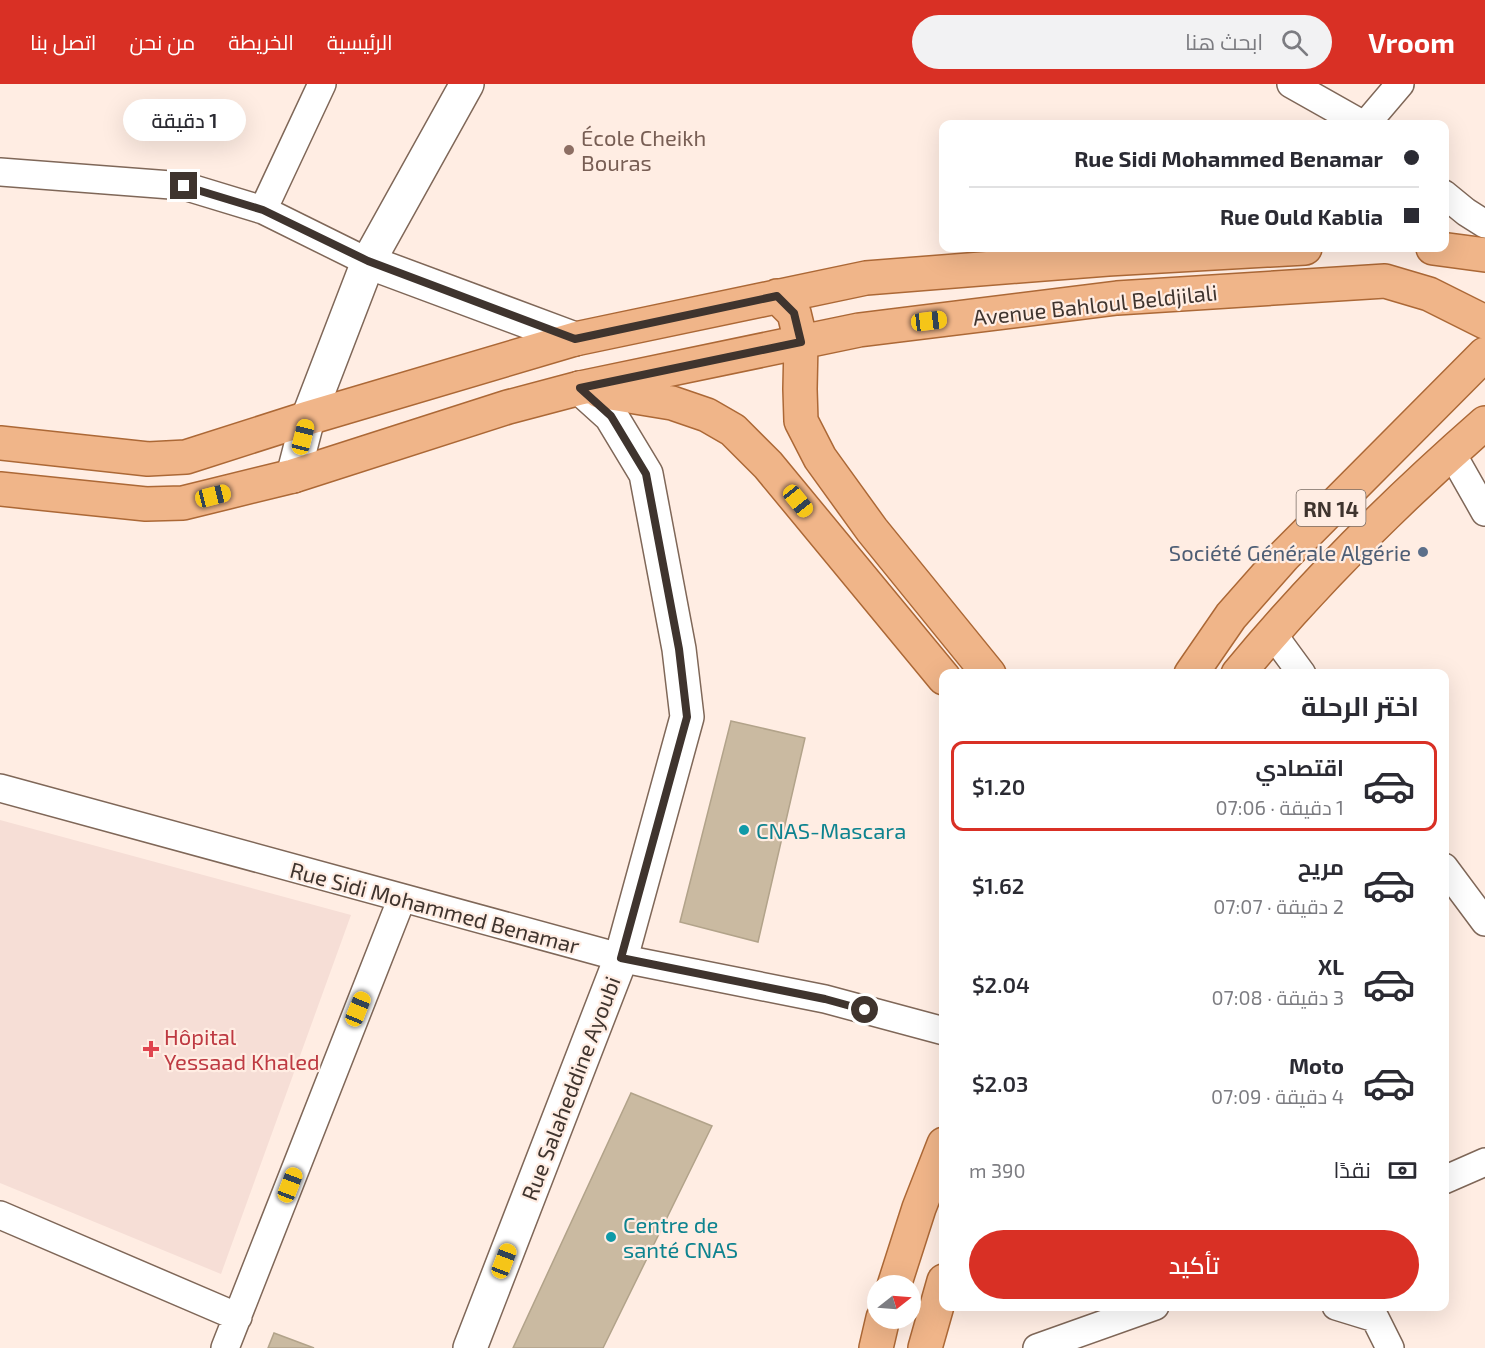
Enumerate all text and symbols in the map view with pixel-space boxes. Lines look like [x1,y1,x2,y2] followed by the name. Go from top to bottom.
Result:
[912,15,1332,69] search box
[1368,25,1455,59] text: Vroom
[1278,26,1311,59] icon: search
[1185,28,1263,54] text: ابحث هنا
[30,29,97,54] text: اتصل بنا
[130,29,195,54] text: من نحن
[228,29,294,54] text: الخريطة
[327,29,393,54] text: الرئيسية
[122,99,246,141] callout: 1 دقيقة
[151,108,218,132] text: 1 دقيقة
[581,124,706,175] place label: École Cheikh Bouras
[562,143,576,157] marker: École Cheikh Bouras
[1074,145,1383,171] text: Rue Sidi Mohammed Benamar
[170,172,197,199] route end
[1220,203,1383,229] text: Rue Ould Kablia
[971,278,1219,331] street label: Avenue Bahloul Beldjilali
[910,310,948,332] car
[290,417,316,457] car
[780,481,816,521] car
[193,483,233,509] car
[1296,490,1366,526] road number: RN 14
[1169,539,1411,565] place label: Société Générale Algérie
[1416,545,1430,559] marker: Société Générale Algérie
[1301,689,1419,721] text: اختر الرحلة
[1255,754,1344,780] text: اقتصادي
[1362,759,1416,813] icon: car
[972,773,1025,799] text: $1.20
[1215,795,1344,819] text: 1 دقيقة · 07:06
[756,817,906,843] place label: CNAS-Mascara
[737,823,751,837] marker: CNAS-Mascara
[1298,853,1344,879] text: مريح
[287,856,583,958] street label: Rue Sidi Mohammed Benamar
[1362,858,1416,912] icon: car
[972,872,1024,898] text: $1.62
[1213,894,1344,918] text: 2 دقيقة · 07:07
[1318,953,1344,979] text: XL
[1362,957,1416,1011] icon: car
[972,971,1030,997] text: $2.04
[515,972,625,1204] street label: Rue Salaheddine Ayoubi
[1212,985,1344,1009] text: 3 دقيقة · 07:08
[343,989,373,1029] car
[851,996,878,1023] route start
[164,1023,320,1074] place label: Hôpital Yessaad Khaled
[142,1040,160,1058] marker: Hôpital Yessaad Khaled
[1289,1052,1344,1078] text: Moto
[1362,1056,1416,1110] icon: car
[972,1070,1028,1096] text: $2.03
[1211,1084,1344,1108] text: 4 دقيقة · 07:09
[1386,1154,1419,1187] icon: cash
[1333,1156,1371,1182] text: نقدًا
[969,1158,1026,1182] text: 390 m
[275,1165,305,1205] car
[623,1211,738,1262] place label: Centre de santé CNAS
[604,1230,618,1244] marker: Centre de santé CNAS
[969,1230,1419,1299] button: تأكيد
[489,1241,519,1281] car
[867,1275,921,1329] north arrow
[867,1275,921,1329] map controls

